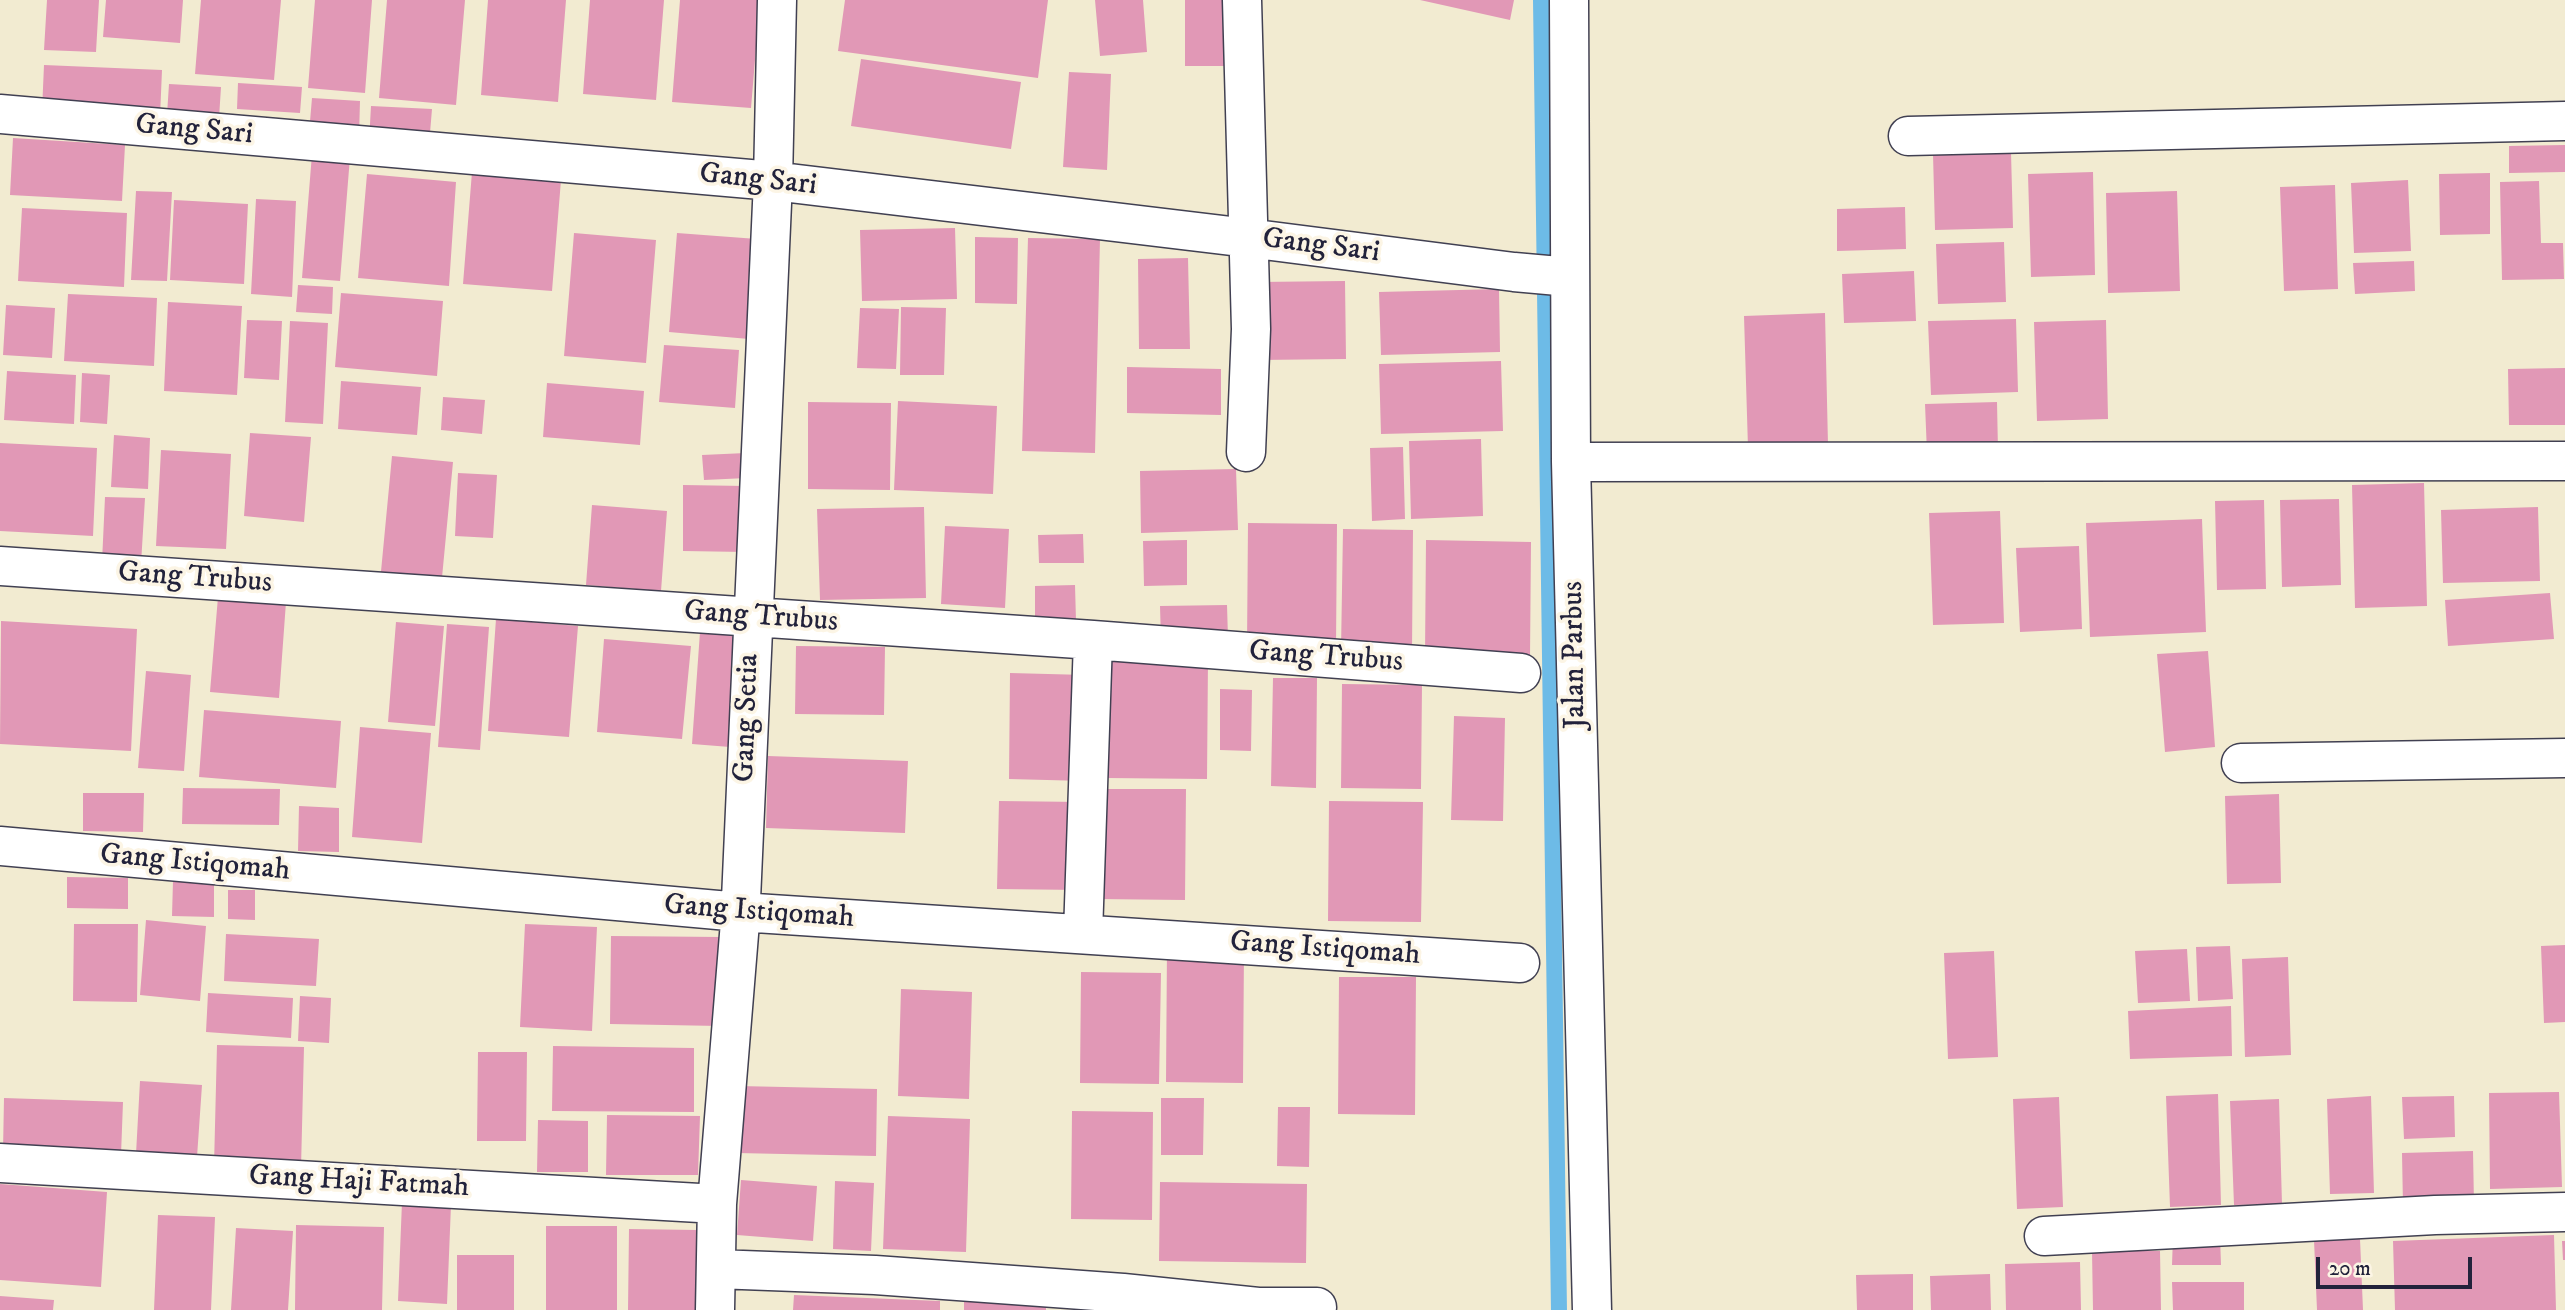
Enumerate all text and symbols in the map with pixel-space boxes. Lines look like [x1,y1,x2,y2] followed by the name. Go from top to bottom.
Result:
[134,108,254,154] street label: Gang Sari
[698,157,818,205] street label: Gang Sari
[1260,222,1382,272] street label: Gang Sari
[117,556,273,602] street label: Gang Trubus
[1557,581,1595,729] street label: Jalan Parbus
[683,595,839,641] street label: Gang Trubus
[1248,635,1404,681] street label: Gang Trubus
[728,653,768,783] street label: Gang Setia
[98,838,292,890] street label: Gang Istiqomah
[663,888,855,938] street label: Gang Istiqomah
[1229,925,1421,975] street label: Gang Istiqomah
[248,1159,470,1207] street label: Gang Haji Fatmah
[2320,1244,2476,1288] scale bar
[2329,1256,2371,1282] text: 20 m

